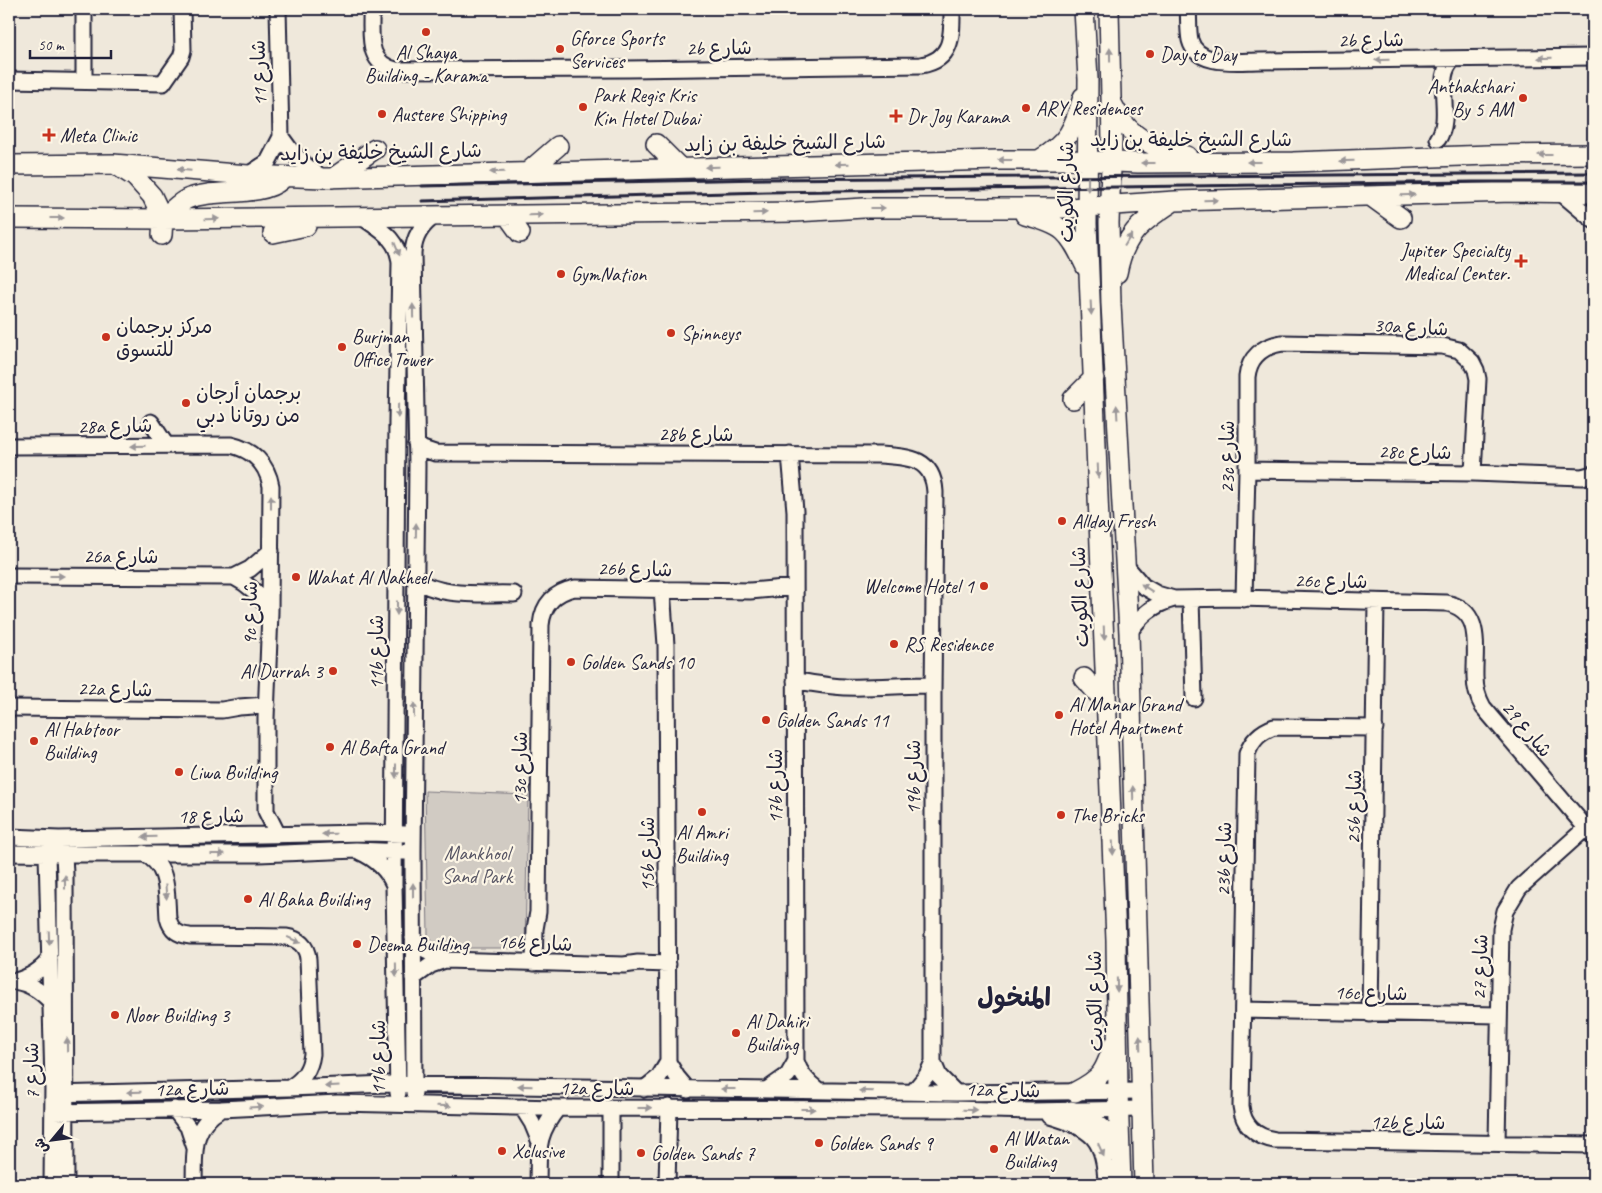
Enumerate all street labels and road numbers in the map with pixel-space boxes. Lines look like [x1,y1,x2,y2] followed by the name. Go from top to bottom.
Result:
[1338,27,1404,54] street label: 2b شارع
[686,35,752,62] street label: 2b شارع
[245,39,274,106] street label: شارع 11
[1090,127,1292,153] street label: شارع الشيخ خليفة بن زايد
[684,129,886,158] street label: شارع الشيخ خليفة بن زايد
[280,138,482,167] street label: شارع الشيخ خليفة بن زايد
[1054,141,1080,243] street label: شارع الكويت
[1373,313,1449,342] street label: 30a شارع
[77,413,153,440] street label: 28a شارع
[1215,420,1241,494] street label: 23c شارع
[659,422,733,448] street label: 28b شارع
[1378,439,1452,466] street label: 28c شارع
[84,544,158,570] street label: 26a شارع
[1066,546,1095,648] street label: شارع الكويت
[597,556,673,583] street label: 26b شارع
[1294,568,1368,595] street label: 26c شارع
[237,581,264,645] street label: 9c شارع
[364,615,390,689] street label: 11b شارع
[77,676,153,703] street label: 22a شارع
[1495,696,1558,763] street label: شارع 29
[507,731,534,805] street label: 13c شارع
[901,740,927,814] street label: 19b شارع
[763,749,789,823] street label: 17b شارع
[1341,769,1368,845] street label: 25b شارع
[178,803,244,830] street label: شارع 18
[635,817,661,891] street label: 15b شارع
[1211,821,1238,897] street label: 23b شارع
[497,929,573,958] street label: 16b شارع
[1466,934,1495,1001] street label: شارع 27
[1082,950,1109,1052] street label: شارع الكويت
[1334,980,1408,1007] street label: 16c شارع
[366,1020,392,1094] street label: 11b شارع
[19,1042,46,1100] street label: شارع 7
[154,1076,230,1103] street label: 12a شارع
[560,1076,634,1102] street label: 12a شارع
[965,1077,1041,1104] street label: 12a شارع
[1371,1110,1445,1136] street label: 12b شارع

